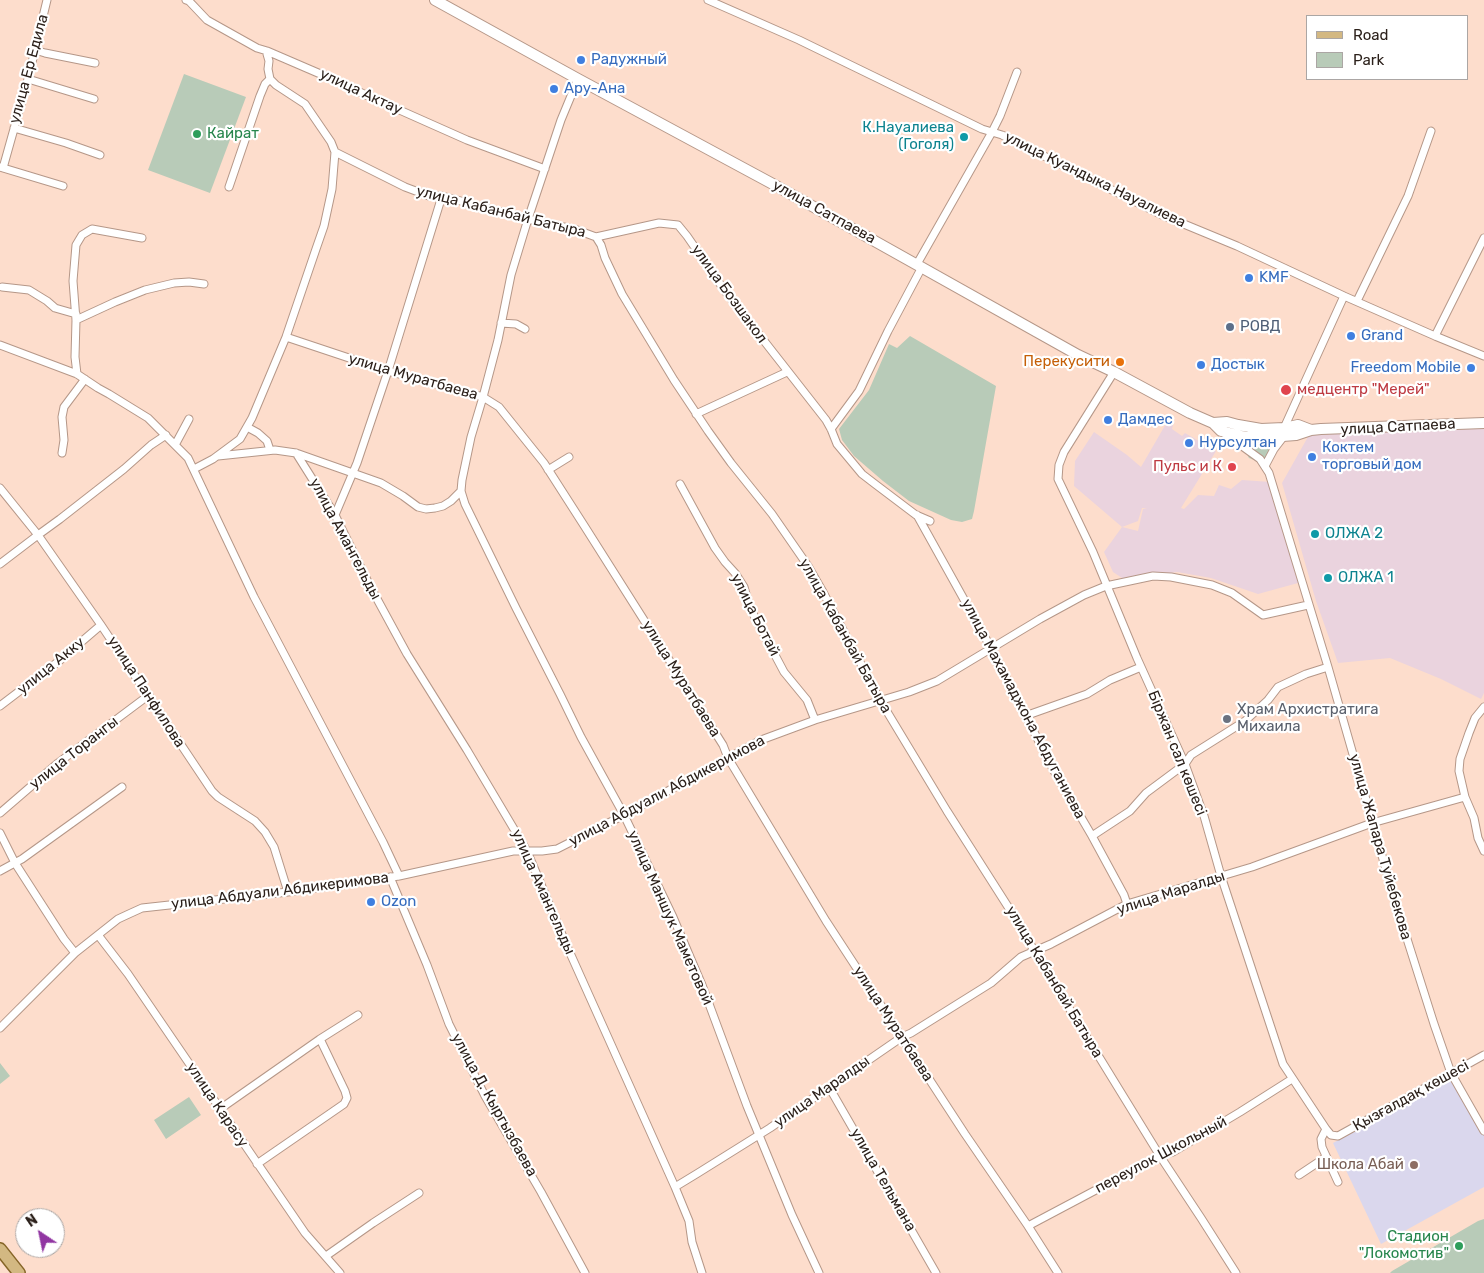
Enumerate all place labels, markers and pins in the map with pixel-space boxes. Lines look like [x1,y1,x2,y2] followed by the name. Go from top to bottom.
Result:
[591,51,667,69] place label: Радужный
[575,54,587,66] marker: Радужный
[564,80,625,98] place label: Ару-Ана
[548,83,560,95] marker: Ару-Ана
[862,119,954,154] place label: К.Науалиева (Гоголя)
[207,125,259,143] place label: Кайрат
[191,128,203,140] marker: Кайрат
[958,131,970,143] marker: К.Науалиева (Гоголя)
[1259,269,1289,287] place label: KMF
[1243,272,1255,284] marker: KMF
[1240,318,1280,336] place label: РОВД
[1224,321,1236,333] marker: РОВД
[1361,327,1403,345] place label: Grand
[1345,330,1357,342] marker: Grand
[1023,353,1110,371] place label: Перекусити
[1114,356,1126,368] marker: Перекусити
[1211,356,1265,374] place label: Достык
[1195,359,1207,371] marker: Достык
[1350,359,1461,377] place label: Freedom Mobile
[1465,362,1477,374] marker: Freedom Mobile
[1297,381,1430,399] place label: медцентр "Мерей"
[1279,383,1293,397] marker: медцентр "Мерей"
[1118,411,1173,429] place label: Дамдес
[1102,414,1114,426] marker: Дамдес
[1199,434,1277,452] place label: Нурсултан
[1183,437,1195,449] marker: Нурсултан
[1322,439,1422,474] place label: Коктем торговый дом
[1306,451,1318,463] marker: Коктем торговый дом
[1153,458,1222,476] place label: Пульс и К
[1226,461,1238,473] marker: Пульс и К
[1325,525,1383,543] place label: ОЛЖА 2
[1309,528,1321,540] marker: ОЛЖА 2
[1338,569,1394,587] place label: ОЛЖА 1
[1322,572,1334,584] marker: ОЛЖА 1
[1237,701,1379,736] place label: Храм Архистратига Михаила
[1221,713,1233,725] marker: Храм Архистратига Михаила
[381,893,416,911] place label: Ozon
[365,896,377,908] marker: Ozon
[1317,1156,1404,1174] place label: Школа Абай
[1408,1159,1420,1171] marker: Школа Абай
[1359,1228,1449,1263] place label: Стадион "Локомотив"
[1453,1240,1465,1252] marker: Стадион "Локомотив"

